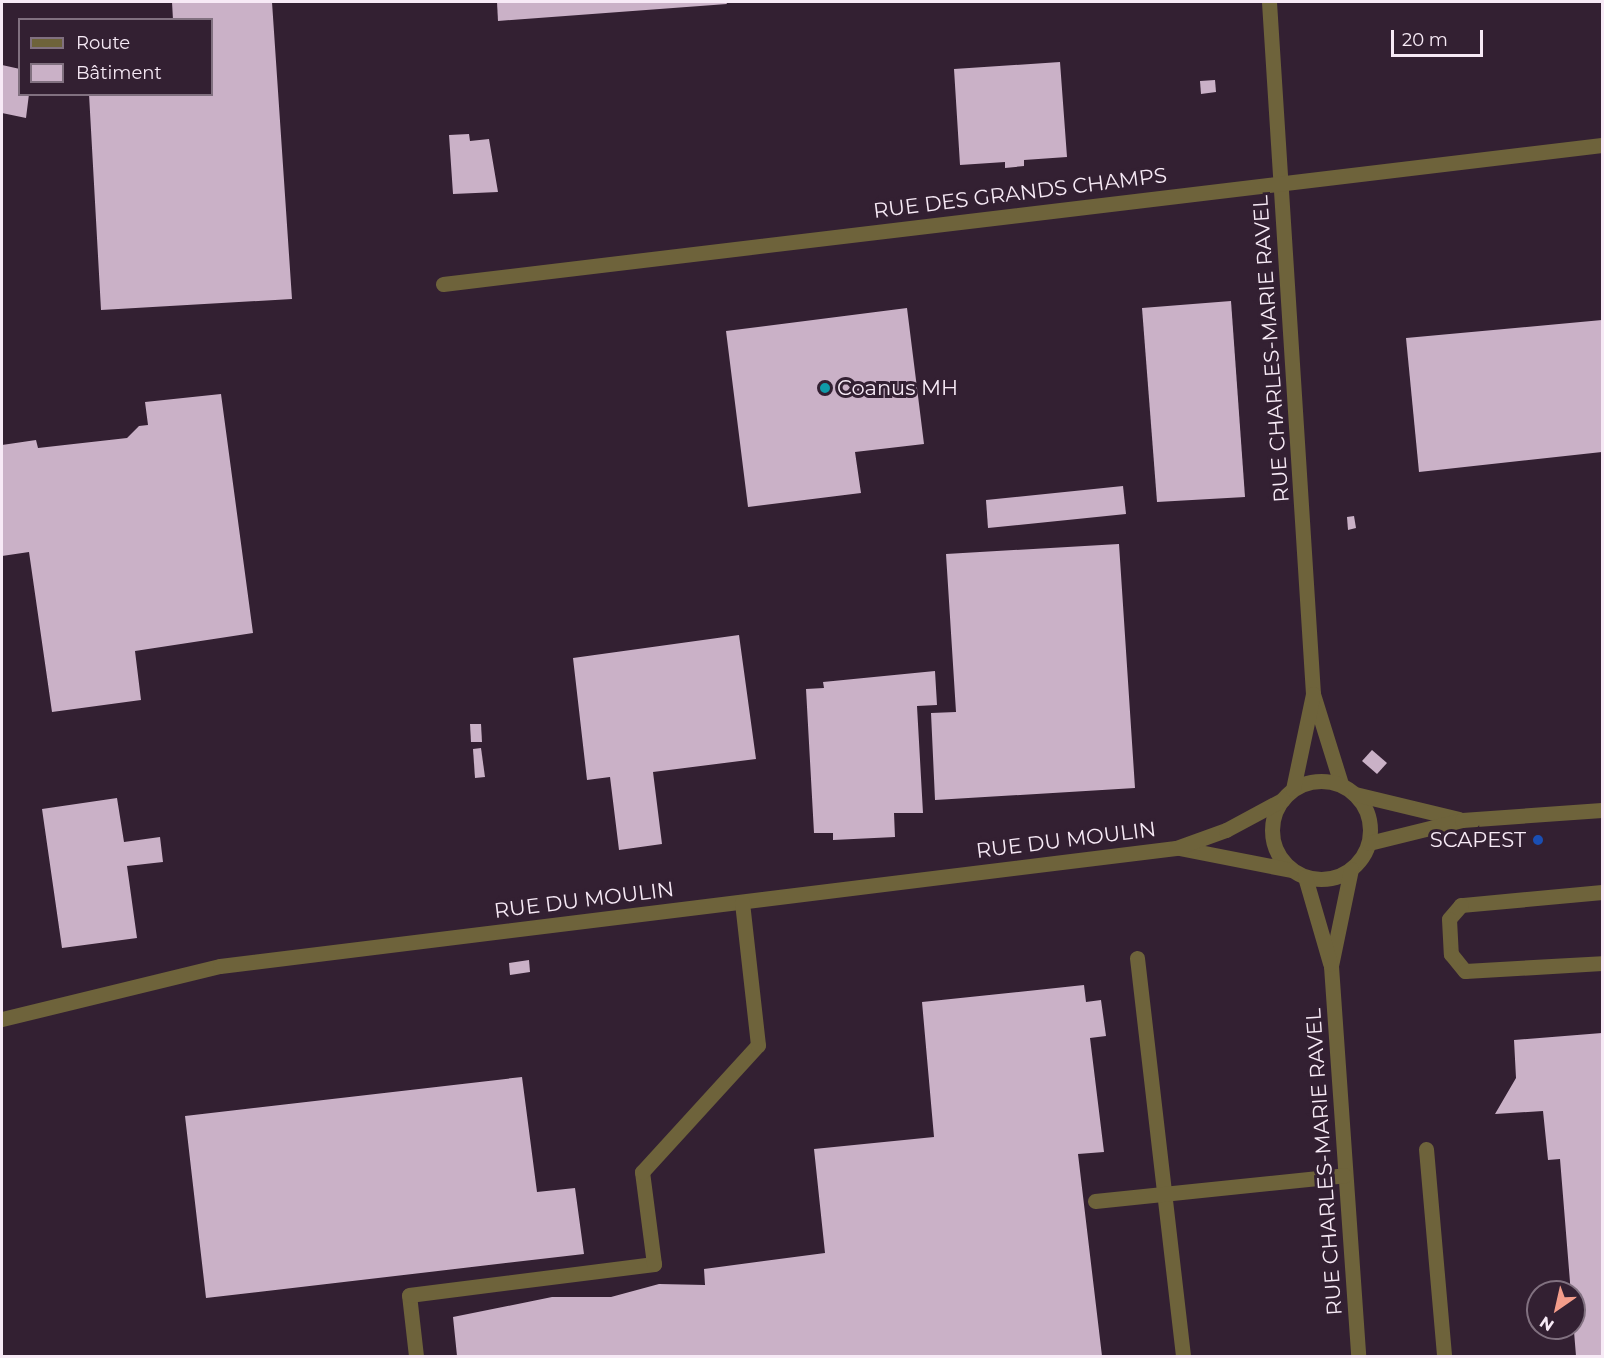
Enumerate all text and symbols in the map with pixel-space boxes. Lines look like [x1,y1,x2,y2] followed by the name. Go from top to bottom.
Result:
[18,18,213,96] legend
[1394,18,1486,56] scale bar
[1402,29,1448,51] text: 20 m
[76,32,130,54] text: Route
[76,62,162,84] text: Bâtiment
[872,162,1168,224] street label: RUE DES GRANDS CHAMPS
[1248,195,1294,503] street label: RUE CHARLES-MARIE RAVEL
[837,375,958,401] place label: Coanus MH
[818,381,832,395] marker: Coanus MH
[975,816,1157,864] street label: RUE DU MOULIN
[1430,827,1526,853] place label: SCAPEST
[1531,833,1545,847] marker: SCAPEST
[493,876,675,924] street label: RUE DU MOULIN
[1301,1008,1347,1316] street label: RUE CHARLES-MARIE RAVEL
[1526,1280,1586,1340] north arrow
[1536,1312,1557,1335] text: N

